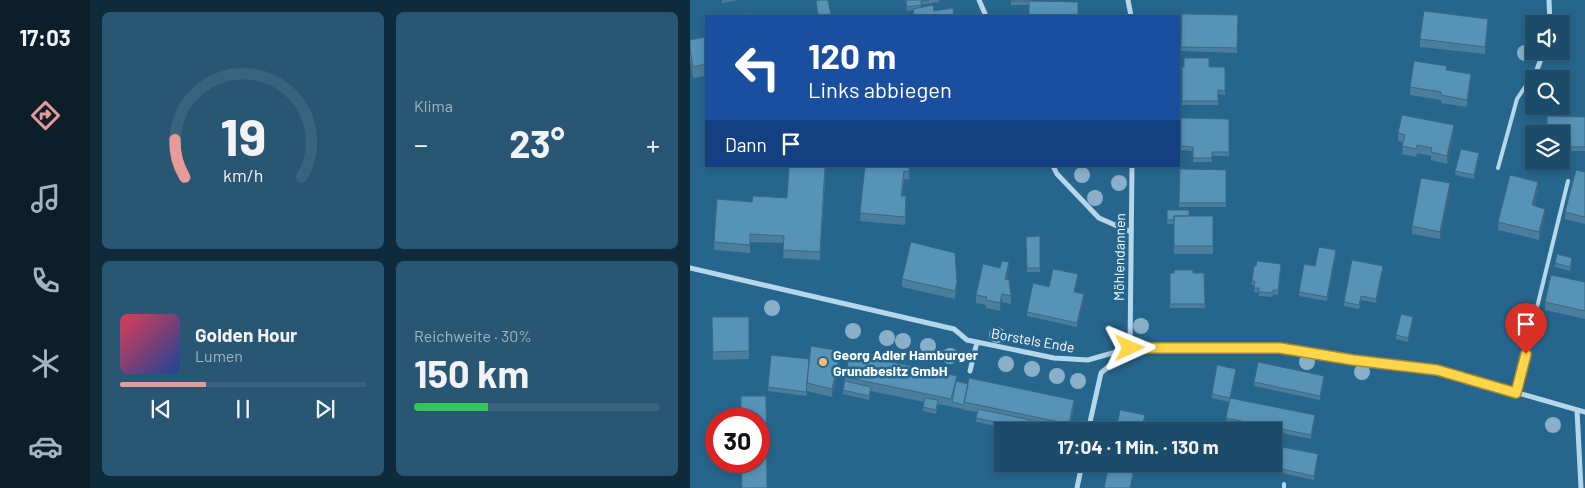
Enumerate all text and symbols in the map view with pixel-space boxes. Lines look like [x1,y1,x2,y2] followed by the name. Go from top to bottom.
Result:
[1525,15,1570,170] map controls
[1525,15,1570,60] button: sound
[19,24,71,50] text: 17:03
[808,34,896,76] text: 120 m
[725,35,790,100] icon: left
[1525,70,1570,115] button: search
[808,76,952,102] text: Links abbiegen
[414,96,453,115] text: Klima
[28,98,63,133] icon: directions
[220,104,266,166] text: 19
[509,120,565,166] text: 23°
[1525,125,1570,170] button: layers
[414,127,428,161] text: −
[646,127,660,161] text: +
[777,130,805,158] icon: arrive
[725,133,767,156] text: Dann
[223,164,263,186] text: km/h
[28,181,63,216] icon: music
[1110,213,1128,301] street label: Möhlendannen
[28,263,63,298] icon: phone
[1505,303,1547,354] pin
[1512,310,1540,338] icon: arrive
[1103,321,1155,373] position arrow
[195,323,297,346] text: Golden Hour
[990,324,1076,356] street label: Borstels Ende
[414,326,532,345] text: Reichweite · 30%
[28,346,63,381] icon: climate
[195,346,243,365] text: Lumen
[833,346,979,379] place label: Georg Adler Hamburger Grundbesitz GmbH
[414,350,529,396] text: 150 km
[817,356,829,368] marker: Georg Adler Hamburger Grundbesitz GmbH
[147,395,175,423] icon: previous
[229,395,257,423] icon: pause
[311,395,339,423] icon: next
[705,408,770,473] speed limit sign: 30
[28,429,63,464] icon: car
[1057,435,1219,458] text: 17:04 · 1 Min. · 130 m

